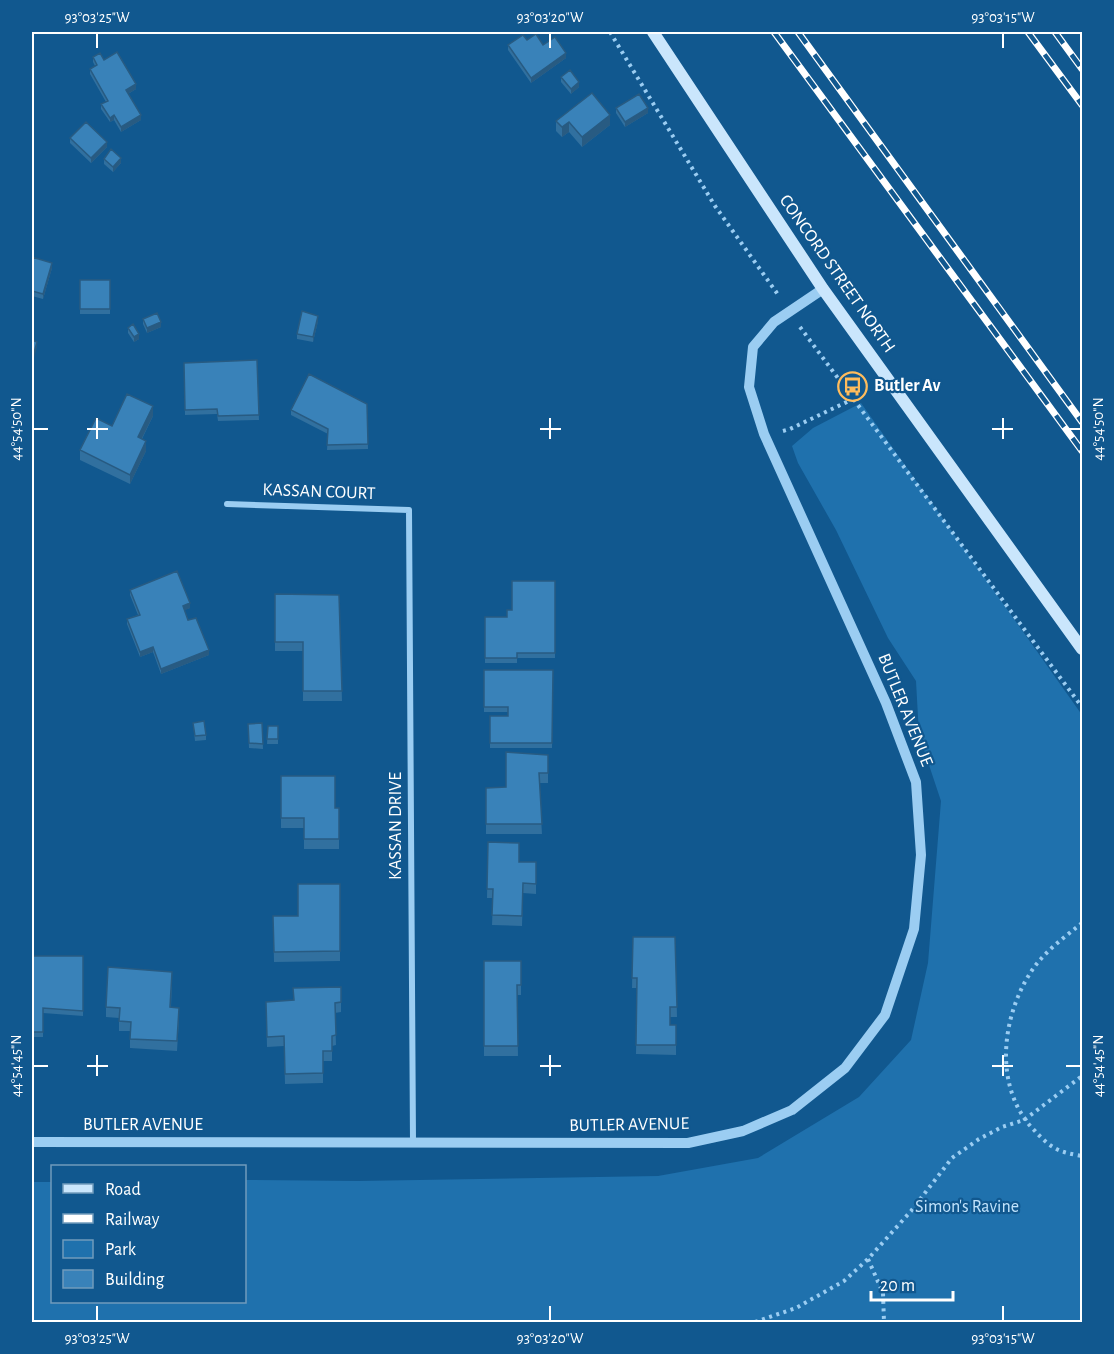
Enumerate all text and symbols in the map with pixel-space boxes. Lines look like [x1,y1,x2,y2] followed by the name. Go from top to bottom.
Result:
[64,10,130,25] text: 93°03'25"W
[517,10,584,25] text: 93°03'20"W
[971,10,1035,25] text: 93°03'15"W
[776,192,898,356] street label: CONCORD STREET NORTH
[837,370,869,402] bus stop icon: Butler Av
[874,377,941,395] place label: Butler Av
[9,397,24,461] text: 44°54'50"N
[1091,397,1106,461] text: 44°54'50"N
[262,481,376,503] street label: KASSAN COURT
[874,651,936,769] street label: BUTLER AVENUE
[387,772,405,880] street label: KASSAN DRIVE
[9,1035,24,1097] text: 44°54'45"N
[1091,1035,1106,1097] text: 44°54'45"N
[569,1115,689,1135] street label: BUTLER AVENUE
[83,1116,203,1134] street label: BUTLER AVENUE
[51,1165,246,1303] legend
[105,1181,141,1199] text: Road
[915,1198,1019,1216] park label: Simon's Ravine
[105,1211,160,1229] text: Railway
[105,1241,137,1259] text: Park
[871,1264,954,1302] scale bar
[105,1271,165,1289] text: Building
[880,1277,915,1295] text: 20 m
[64,1331,130,1346] text: 93°03'25"W
[517,1331,584,1346] text: 93°03'20"W
[971,1331,1035,1346] text: 93°03'15"W

